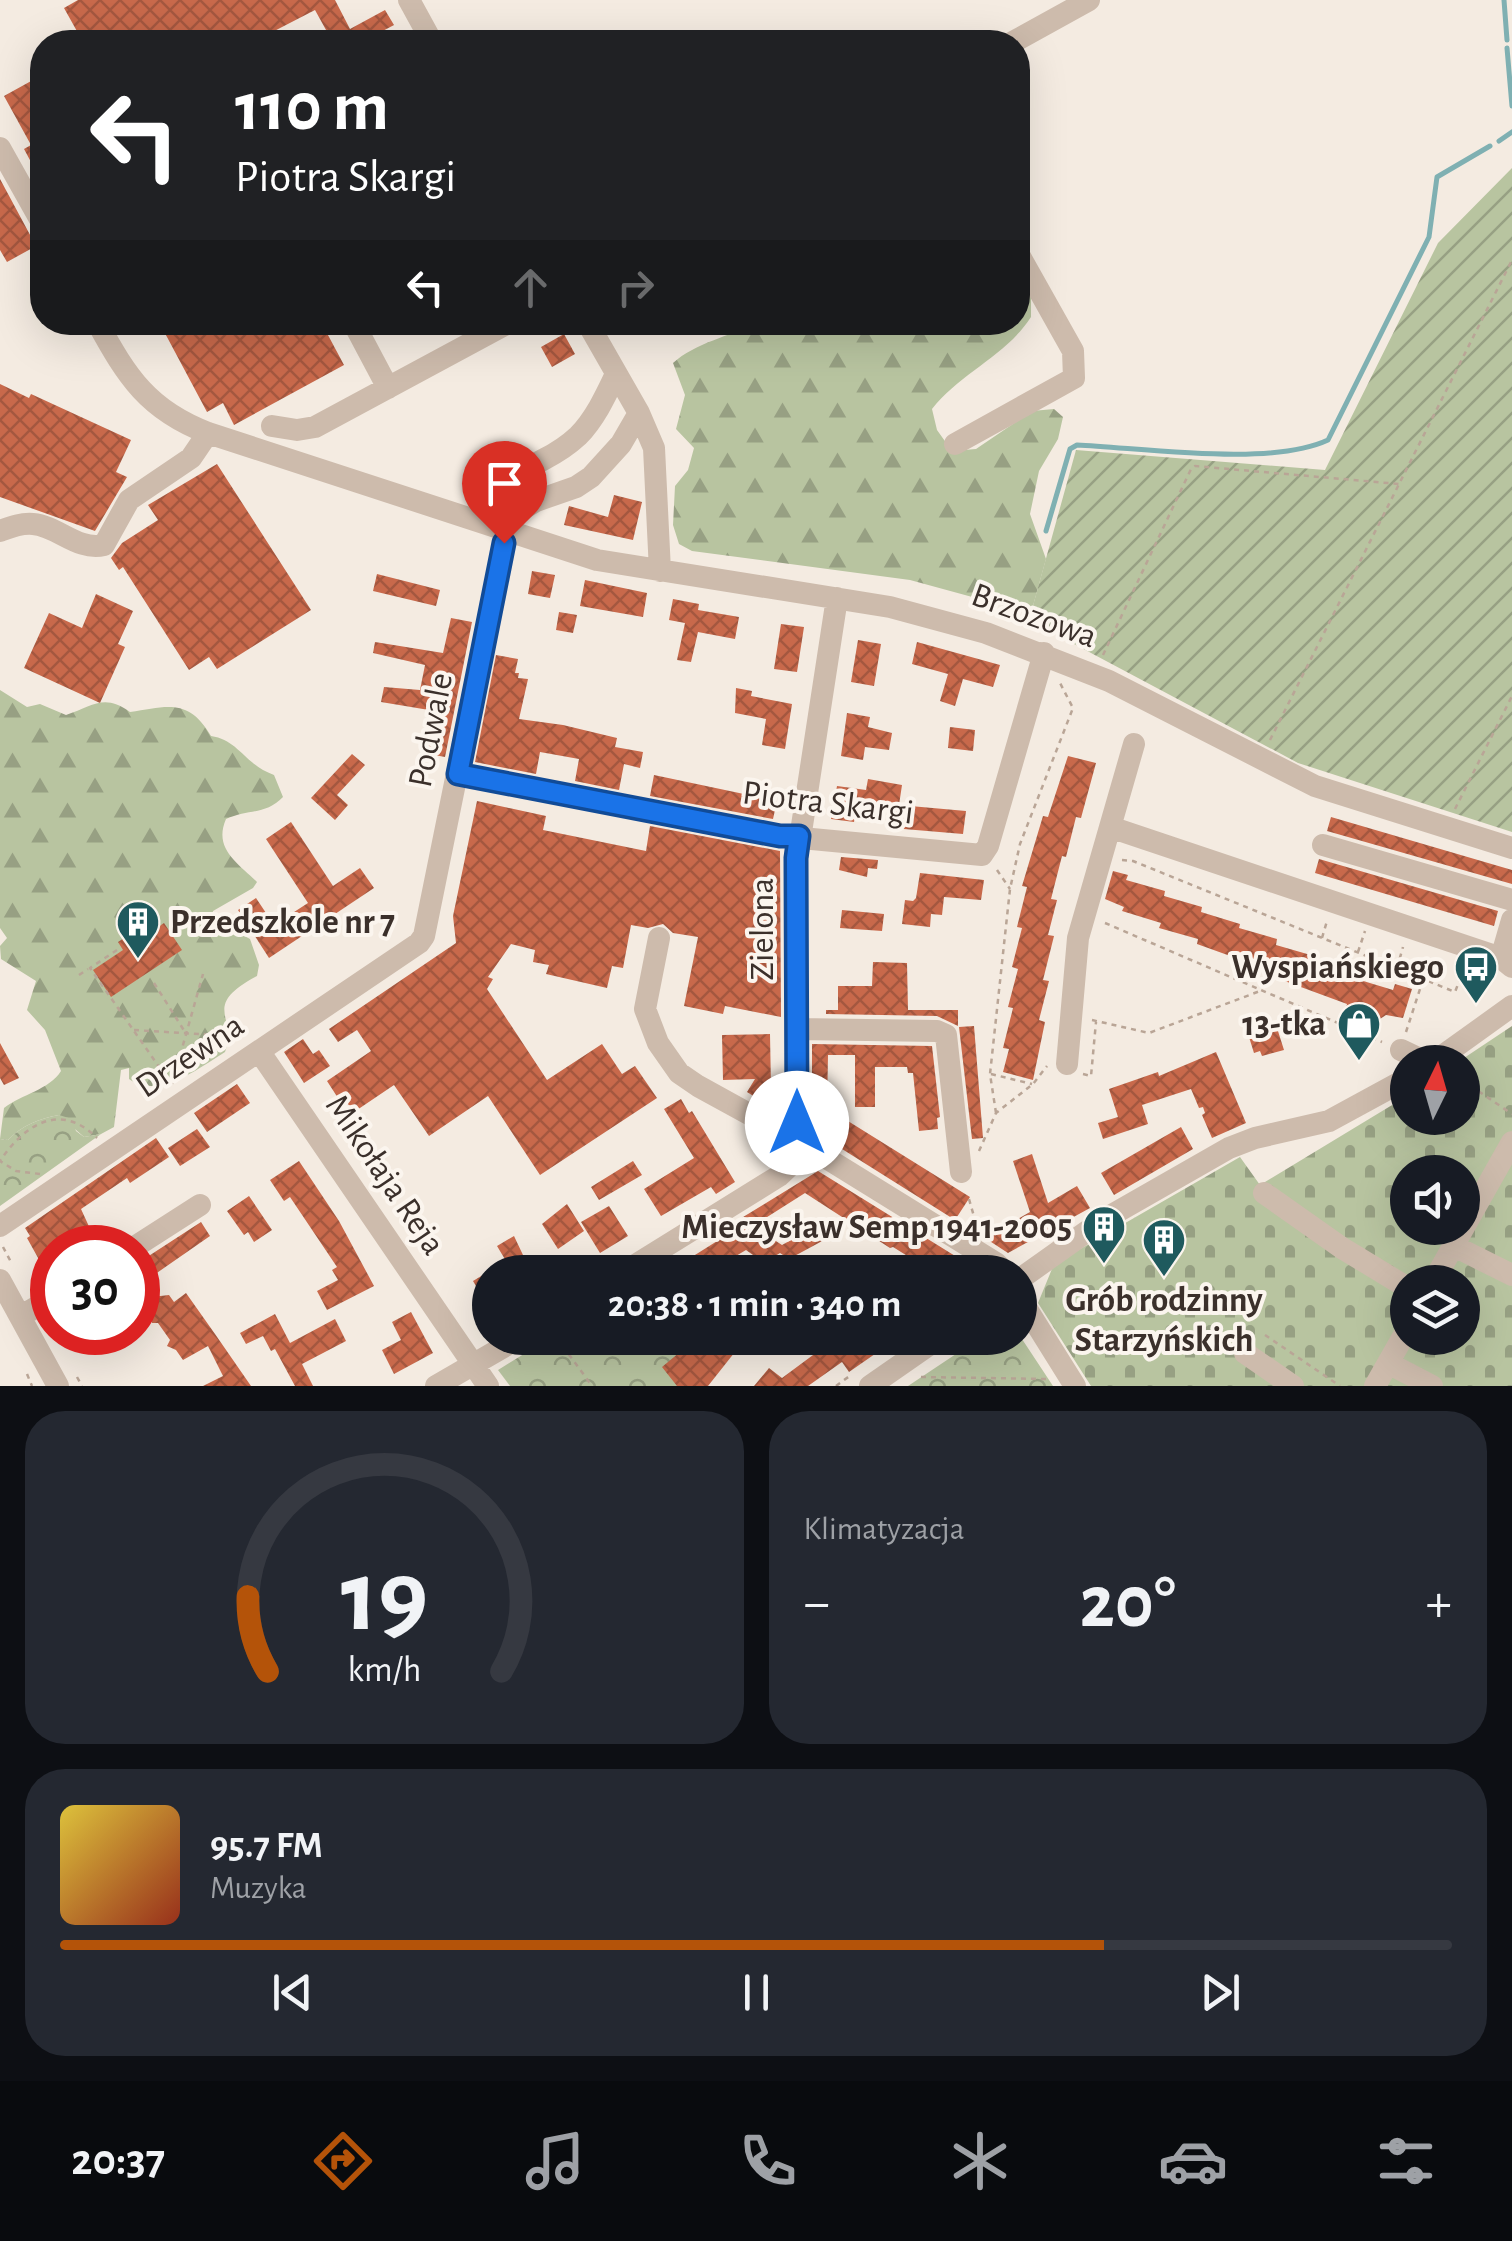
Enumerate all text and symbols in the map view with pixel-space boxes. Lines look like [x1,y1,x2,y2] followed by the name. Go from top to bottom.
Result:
[70,70,200,200] icon: left
[235,73,389,143] text: 110 m
[235,155,456,200] text: Piotra Skargi
[398,260,453,315] icon: left
[503,260,558,315] icon: ahead
[608,260,663,315] icon: right
[462,441,547,544] pin
[477,456,532,511] icon: arrive
[967,577,1101,655] street label: Brzozowa
[403,670,459,790] street label: Podwale
[741,775,915,831] street label: Piotra Skargi
[745,878,780,980] street label: Zielona
[115,899,161,960] building icon: Przedszkole nr 7
[170,905,395,940] place label: Przedszkole nr 7
[1453,944,1499,1005] bus stop icon: Wyspiańskiego
[1231,950,1444,985] place label: Wyspiańskiego
[1336,1001,1382,1062] shop icon: 13-tka
[130,1007,250,1105] street label: Drzewna
[1242,1007,1326,1042] place label: 13-tka
[1390,1045,1480,1135] north arrow
[1390,1045,1480,1355] map controls
[745,1071,849,1175] position arrow
[319,1089,451,1261] street label: Mikołaja Reja
[1390,1155,1480,1245] button: sound
[1081,1204,1127,1265] building icon: Mieczysław Semp 1941-2005
[681,1210,1072,1245] place label: Mieczysław Semp 1941-2005
[1141,1217,1187,1278] building icon: Grób rodzinny Starzyńskich
[30,1225,160,1355] speed limit sign: 30
[1390,1265,1480,1355] button: layers
[1065,1283,1263,1358] place label: Grób rodzinny Starzyńskich
[608,1286,901,1324] text: 20:38 · 1 min · 340 m
[804,1513,964,1545] text: Klimatyzacja
[340,1546,428,1650] text: 19
[1080,1566,1176,1641] text: 20°
[804,1576,830,1631] text: −
[1426,1576,1452,1631] text: +
[347,1652,421,1688] text: km/h
[210,1827,323,1865] text: 95.7 FM
[210,1872,307,1904] text: Muzyka
[265,1965,320,2020] icon: previous
[729,1965,784,2020] icon: pause
[1193,1965,1248,2020] icon: next
[308,2126,378,2196] icon: directions
[520,2126,590,2196] icon: music
[733,2126,803,2196] icon: phone
[945,2126,1015,2196] icon: climate
[1158,2126,1228,2196] icon: car
[1371,2126,1441,2196] icon: filters
[71,2138,165,2183] text: 20:37

